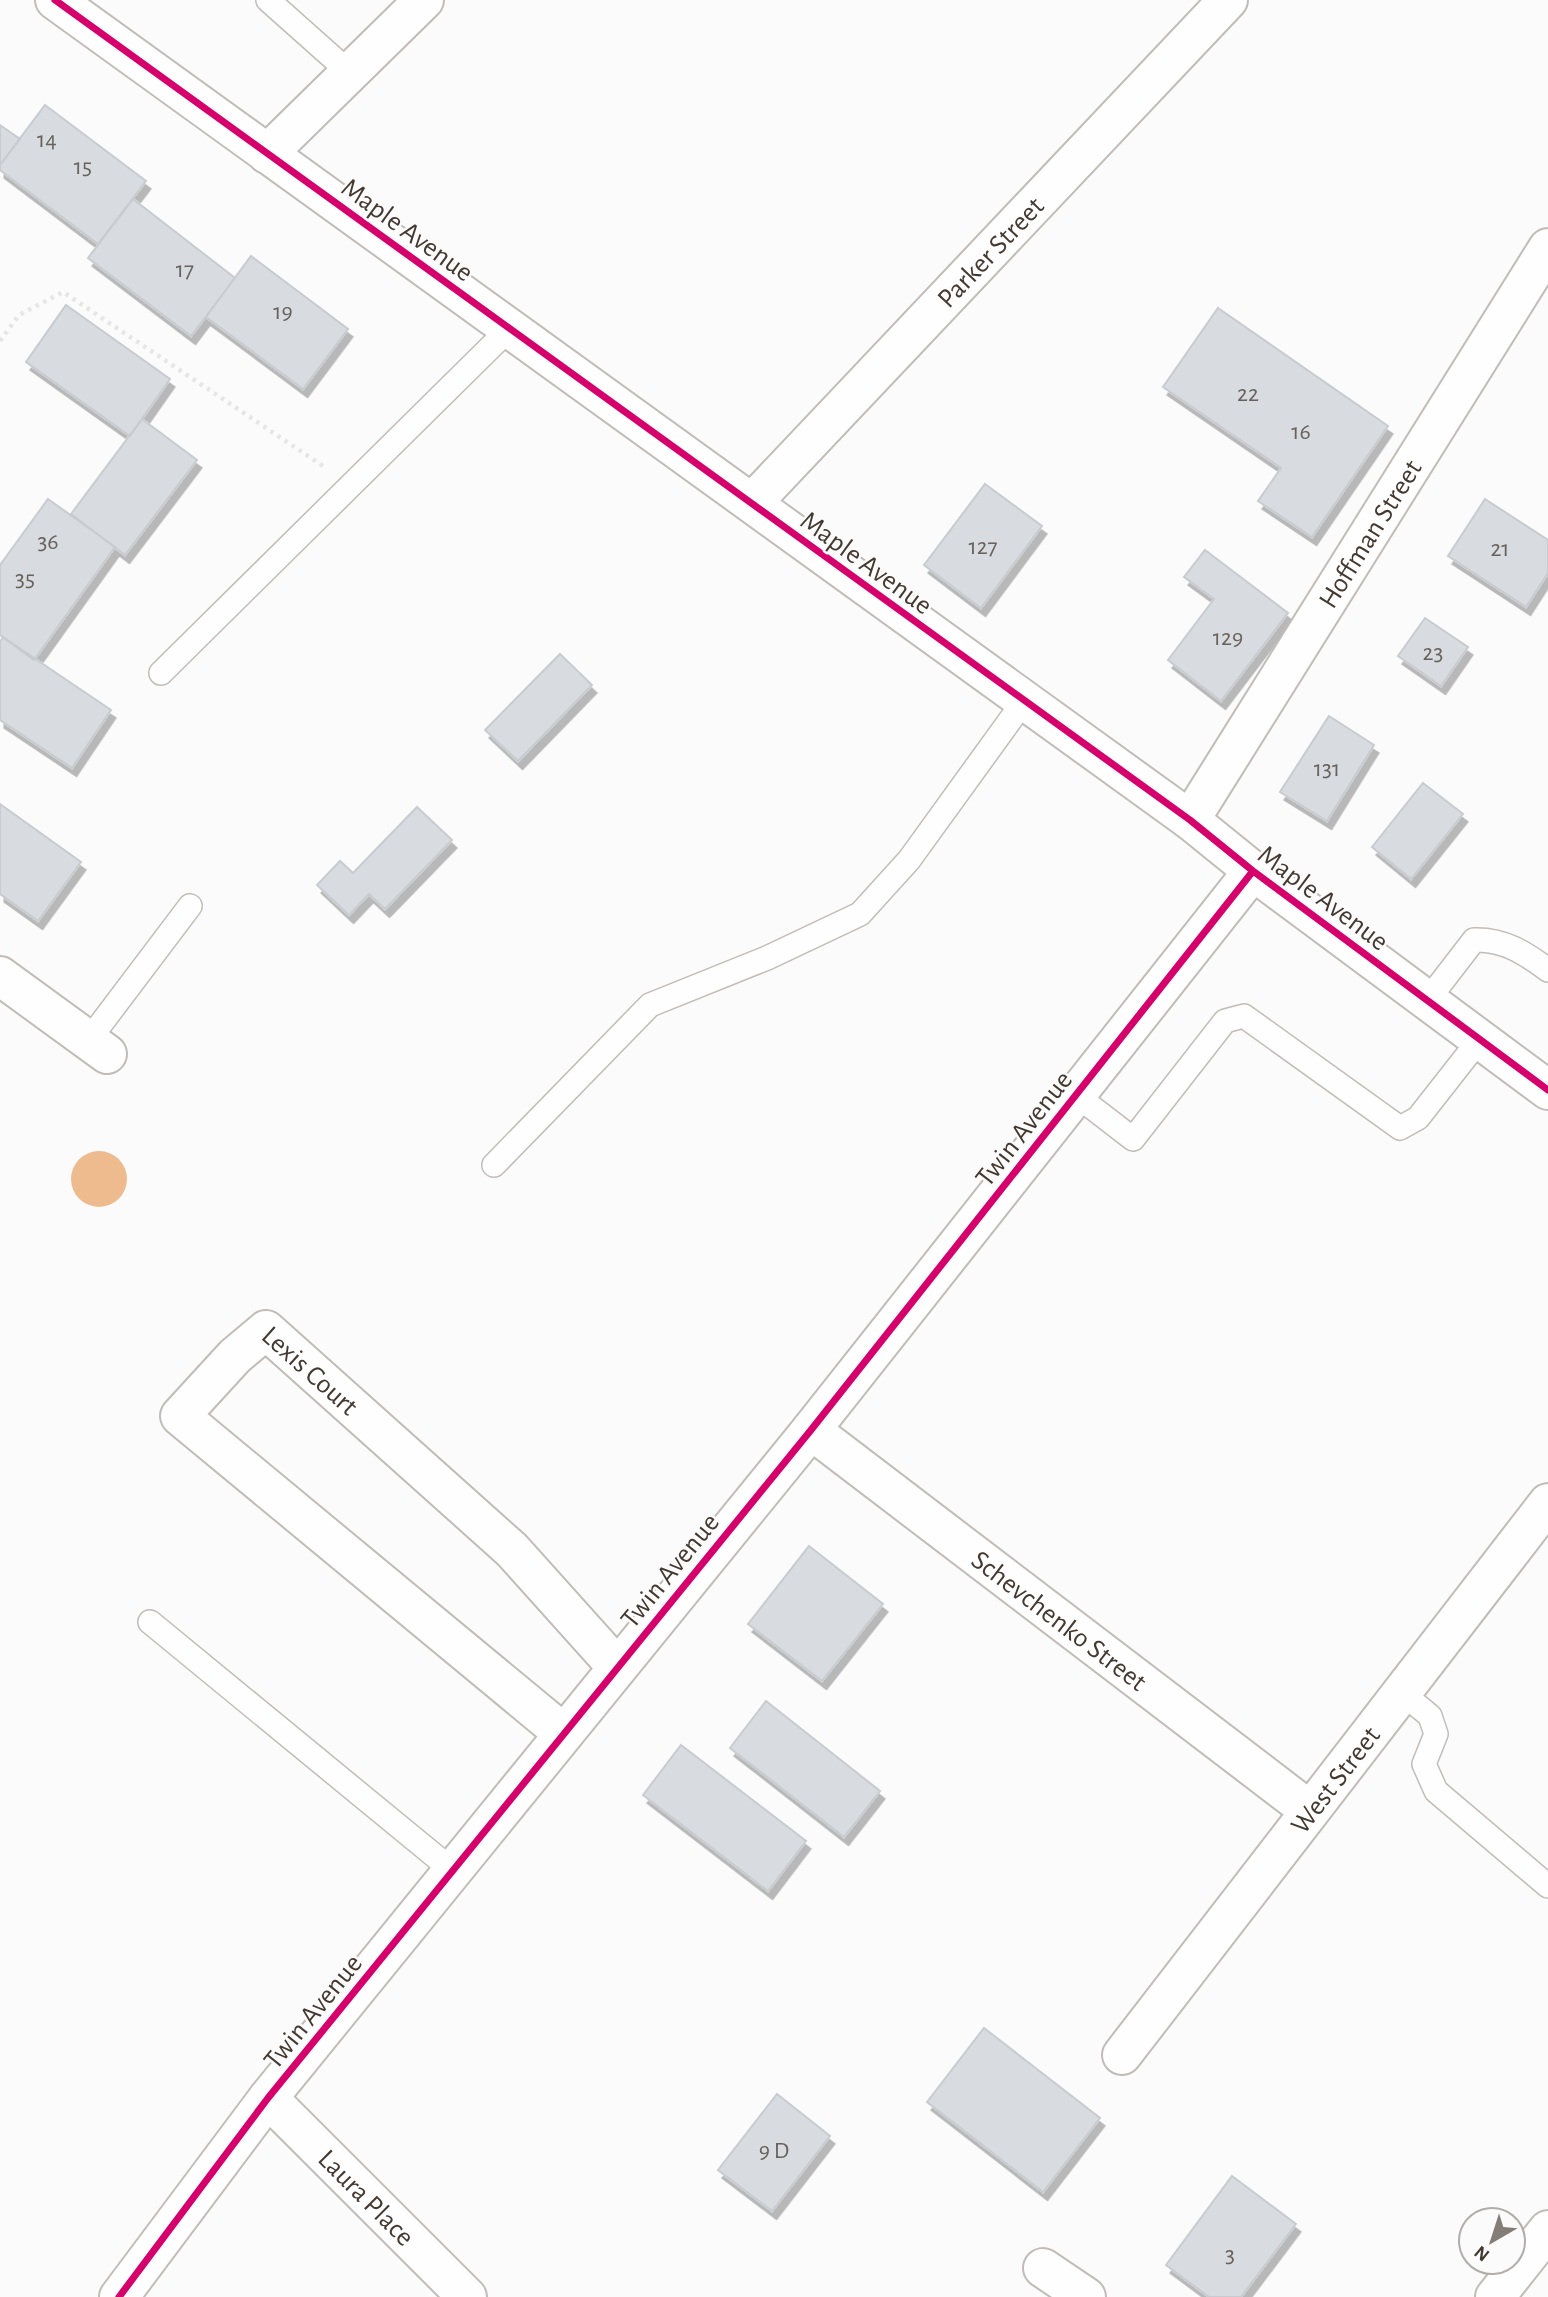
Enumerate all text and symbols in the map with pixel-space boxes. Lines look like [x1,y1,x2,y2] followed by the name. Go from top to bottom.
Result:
[37,128,57,152] house number: 14
[74,155,92,179] house number: 15
[336,174,478,288] street label: Maple Avenue
[933,192,1050,314] street label: Parker Street
[176,258,194,282] house number: 17
[273,300,293,324] house number: 19
[1237,382,1259,406] house number: 22
[1291,420,1311,444] house number: 16
[1314,456,1428,614] street label: Hoffman Street
[795,507,937,621] street label: Maple Avenue
[37,530,59,554] house number: 36
[968,535,998,559] house number: 127
[1490,537,1510,561] house number: 21
[15,567,35,591] house number: 35
[1213,626,1243,650] house number: 129
[1423,641,1443,665] house number: 23
[1314,757,1340,781] house number: 131
[1252,841,1393,956] street label: Maple Avenue
[971,1066,1078,1192] street label: Twin Avenue
[256,1322,363,1421] street label: Lexis Court
[616,1509,725,1634] street label: Twin Avenue
[966,1546,1151,1697] street label: Schevchenko Street
[1286,1722,1386,1839] street label: West Street
[259,1950,368,2075] street label: Twin Avenue
[759,2139,789,2163] house number: 9 D
[312,2145,419,2252] street label: Laura Place
[1457,2206,1527,2276] north arrow
[1471,2242,1493,2265] text: N
[1225,2243,1235,2267] house number: 3

